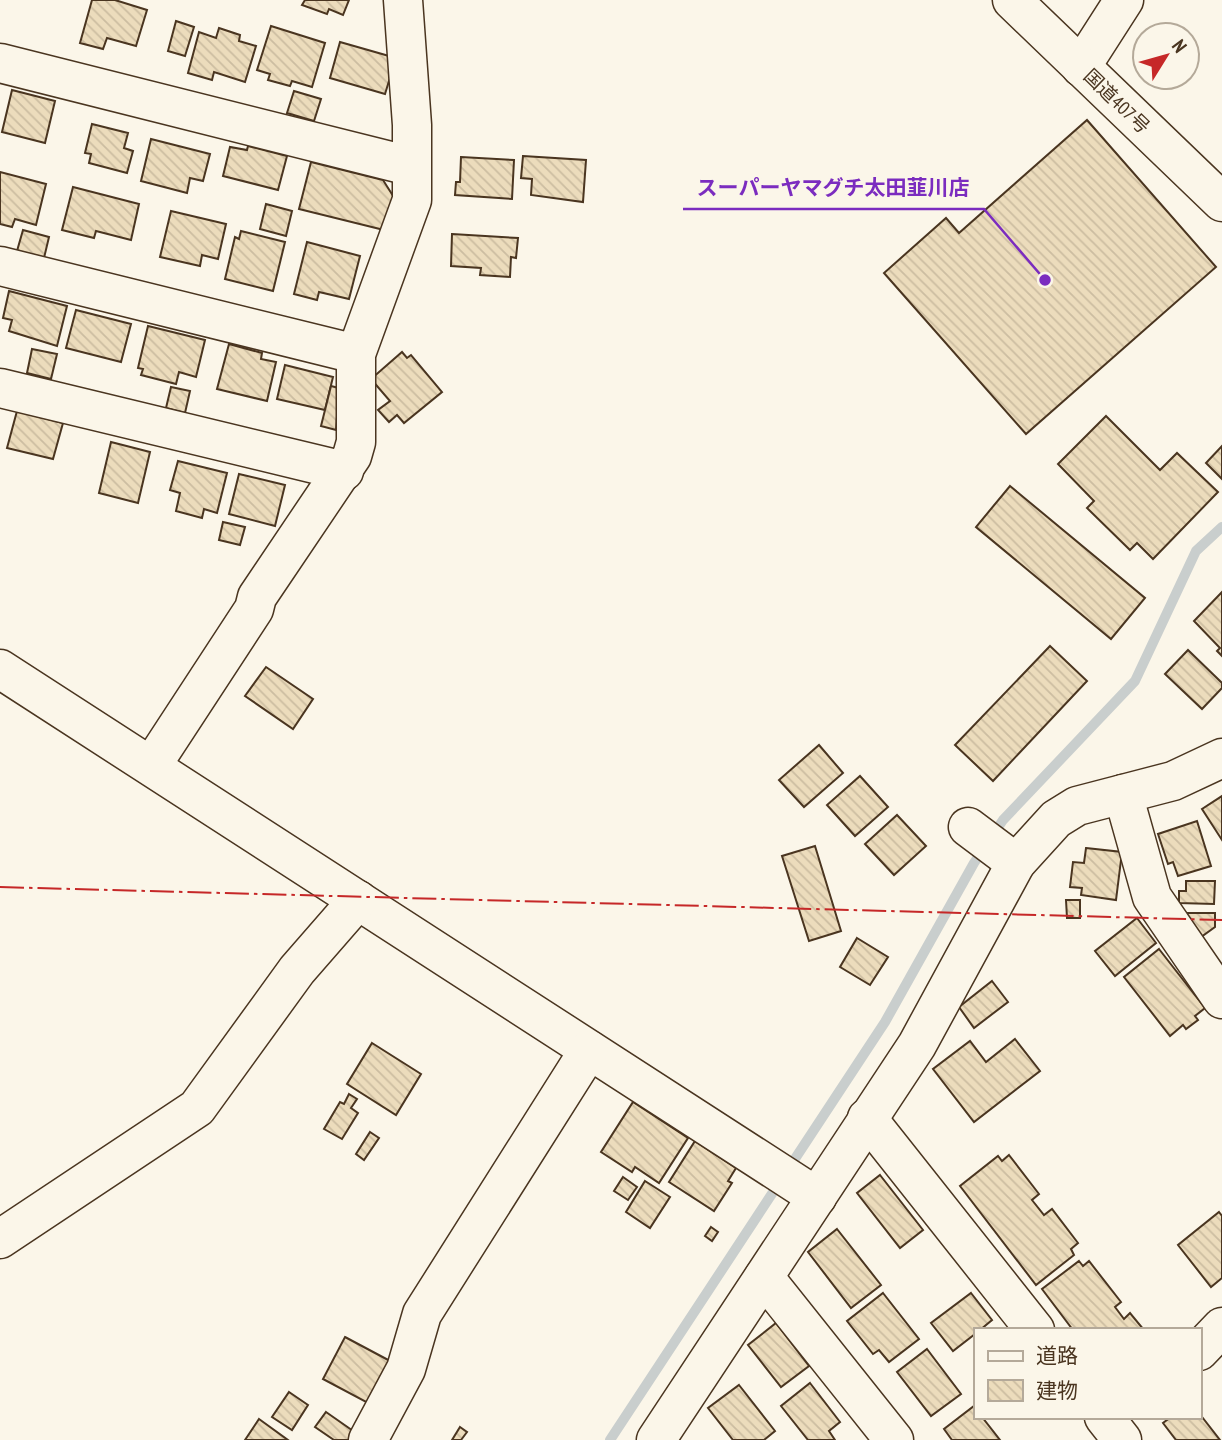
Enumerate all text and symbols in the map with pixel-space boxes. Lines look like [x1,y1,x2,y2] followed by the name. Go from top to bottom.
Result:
[1131,21,1201,91] north arrow
[1167,34,1192,57] text: N
[1079,64,1155,138] street label: 国道407号
[683,167,984,209] callout: スーパーヤマグチ太田韮川店
[697,174,969,201] text: スーパーヤマグチ太田韮川店
[974,1328,1201,1419] legend
[1036,1342,1078,1369] text: 道路
[1036,1377,1078,1404] text: 建物

